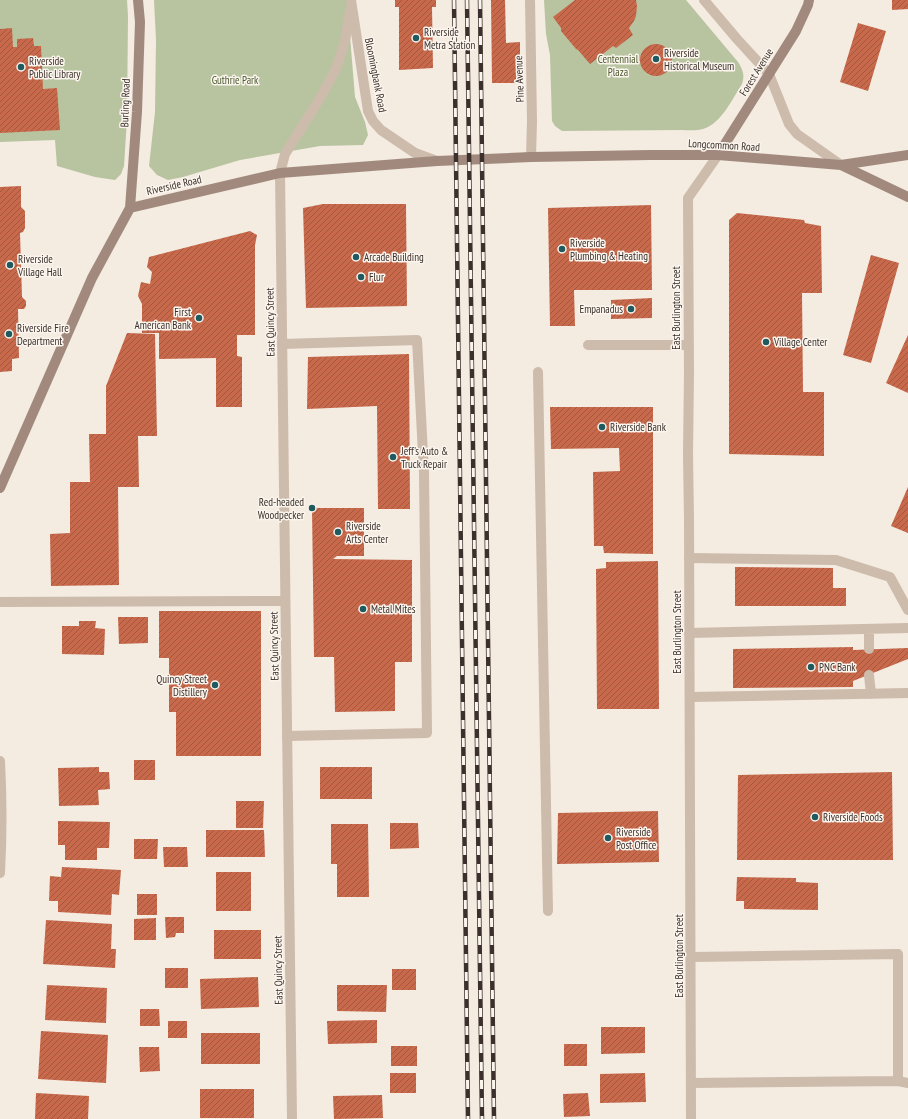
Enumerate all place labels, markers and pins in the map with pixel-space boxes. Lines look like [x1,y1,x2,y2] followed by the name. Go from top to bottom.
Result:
[424,25,476,52] place label: Riverside Metra Station
[411,33,421,43] marker: Riverside Metra Station
[664,46,734,73] place label: Riverside Historical Museum
[29,54,81,81] place label: Riverside Public Library
[651,54,661,64] marker: Riverside Historical Museum
[16,62,26,72] marker: Riverside Public Library
[570,236,648,263] place label: Riverside Plumbing & Heating
[557,244,567,254] marker: Riverside Plumbing & Heating
[364,250,424,264] place label: Arcade Building
[17,252,62,279] place label: Riverside Village Hall
[351,252,361,262] marker: Arcade Building
[5,260,15,270] marker: Riverside Village Hall
[369,270,384,284] place label: Flur
[356,272,366,282] marker: Flur
[579,302,623,316] place label: Empanadus
[626,304,636,314] marker: Empanadus
[135,305,192,332] place label: First American Bank
[194,313,204,323] marker: First American Bank
[17,321,69,348] place label: Riverside Fire Department
[4,329,14,339] marker: Riverside Fire Department
[773,335,827,349] place label: Village Center
[761,337,771,347] marker: Village Center
[610,420,667,434] place label: Riverside Bank
[597,422,607,432] marker: Riverside Bank
[400,444,448,471] place label: Jeff's Auto & Truck Repair
[388,452,398,462] marker: Jeff's Auto & Truck Repair
[258,495,304,522] place label: Red-headed Woodpecker
[307,503,317,513] marker: Red-headed Woodpecker
[346,519,388,546] place label: Riverside Arts Center
[333,527,343,537] marker: Riverside Arts Center
[371,602,416,616] place label: Metal Mites
[358,604,368,614] marker: Metal Mites
[819,660,856,674] place label: PNC Bank
[806,662,816,672] marker: PNC Bank
[156,672,208,699] place label: Quincy Street Distillery
[210,680,220,690] marker: Quincy Street Distillery
[823,810,883,824] place label: Riverside Foods
[810,812,820,822] marker: Riverside Foods
[616,825,657,852] place label: Riverside Post Office
[603,833,613,843] marker: Riverside Post Office

